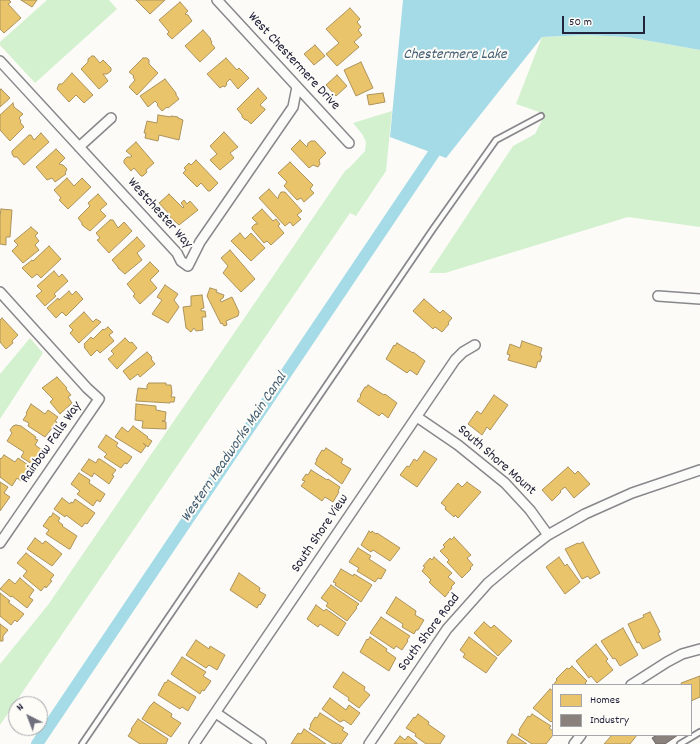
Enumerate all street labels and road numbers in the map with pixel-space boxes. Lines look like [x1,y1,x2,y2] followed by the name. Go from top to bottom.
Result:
[243,10,343,114] street label: West Chestermere Drive
[123,175,195,253] street label: Westchester Way
[18,399,86,487] street label: Rainbow Falls Way
[453,422,539,500] street label: South Shore Mount
[289,492,353,576] street label: South Shore View
[395,591,465,675] street label: South Shore Road

